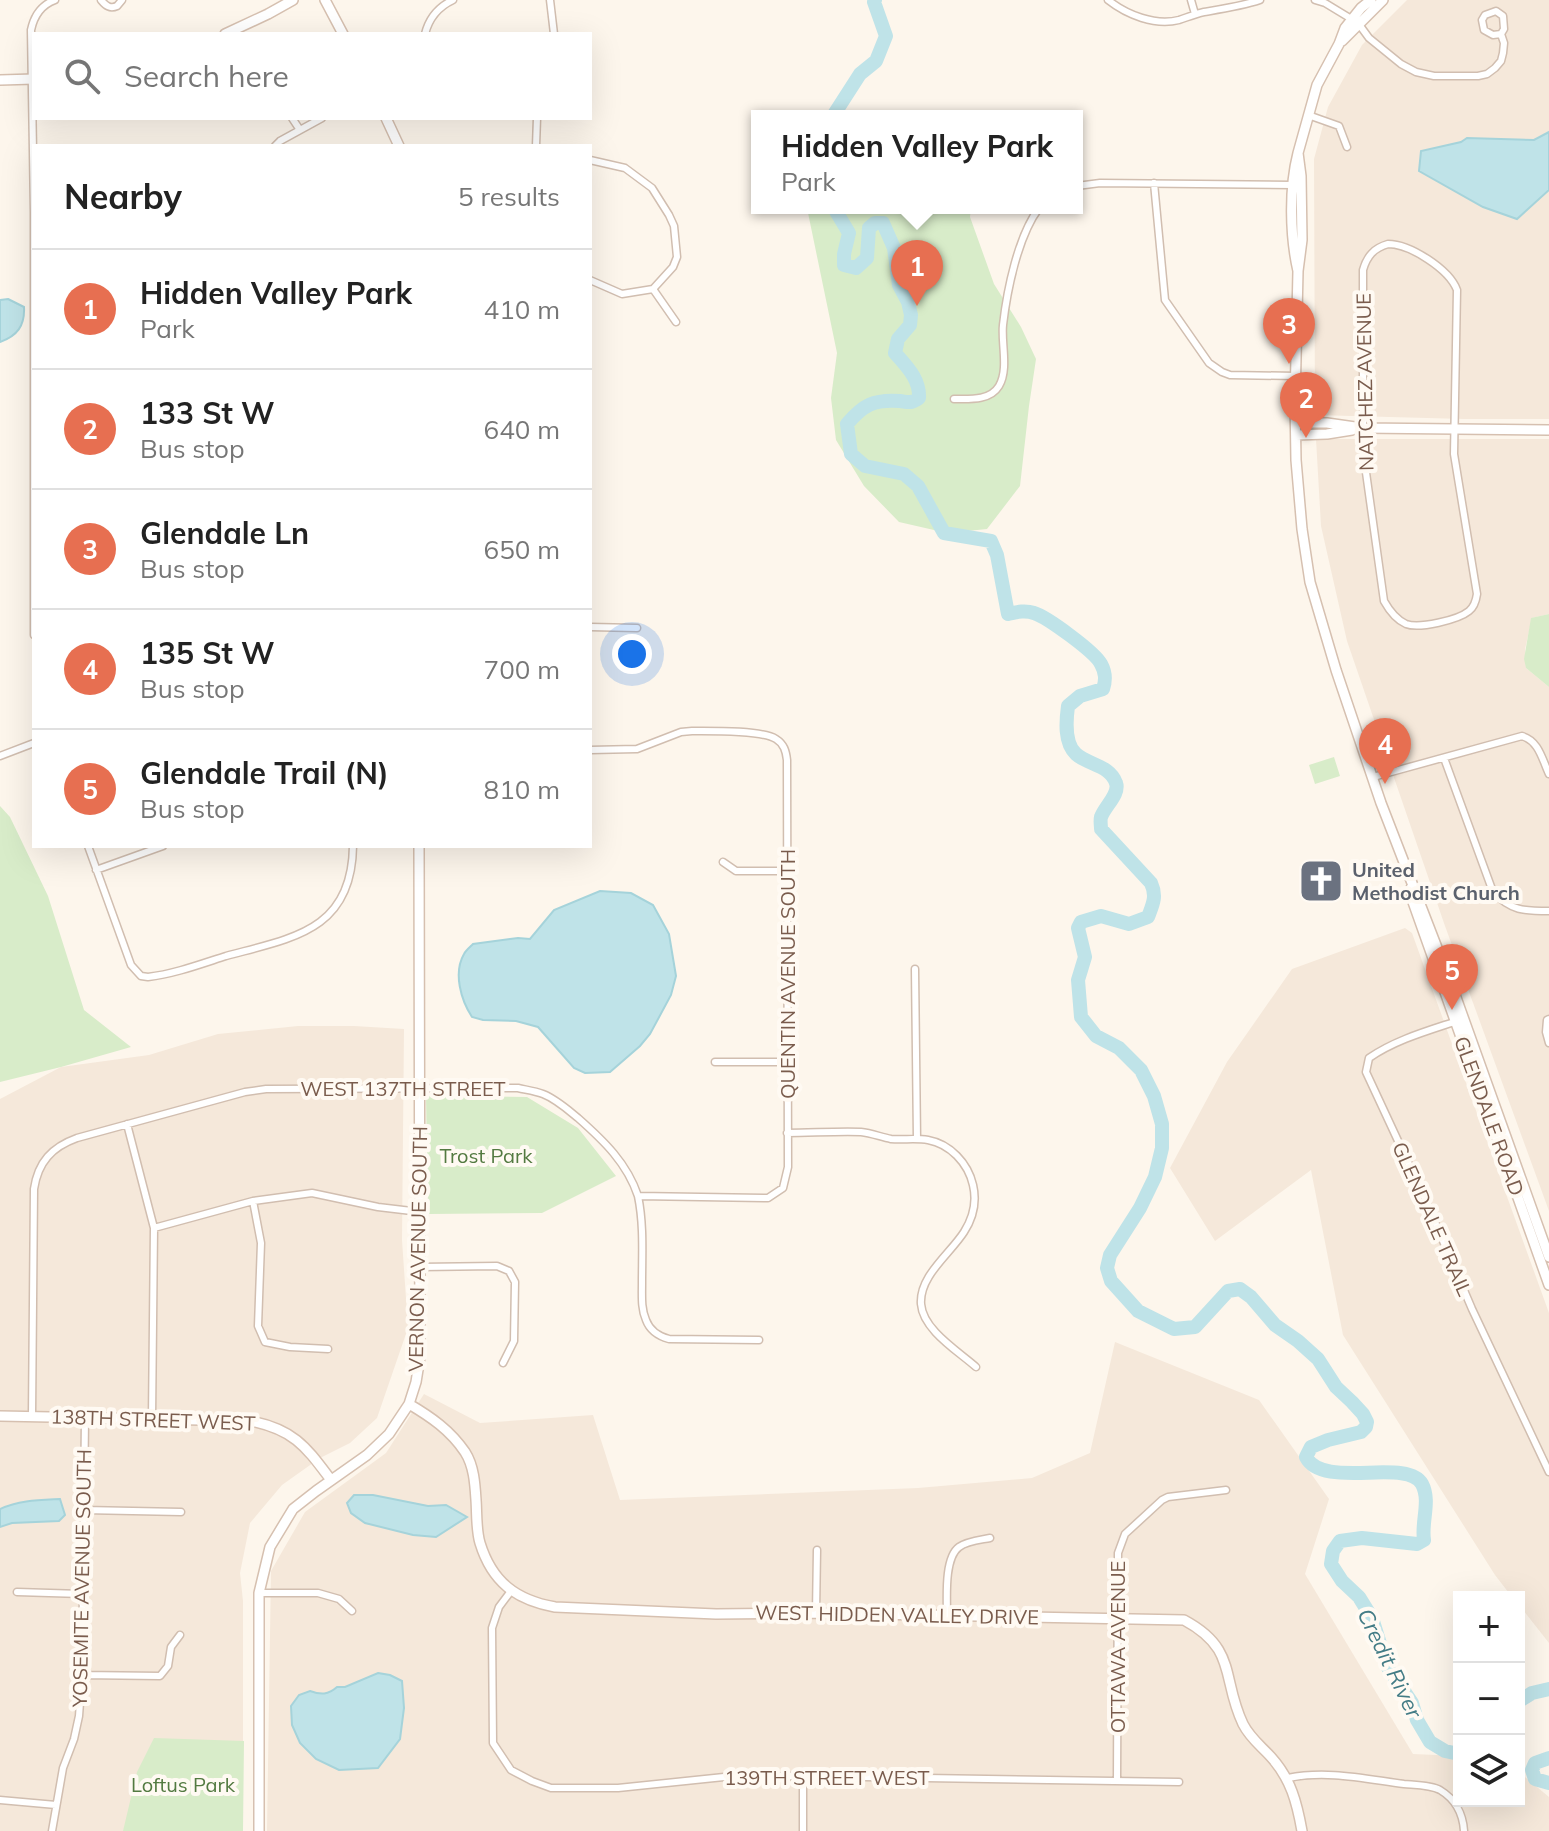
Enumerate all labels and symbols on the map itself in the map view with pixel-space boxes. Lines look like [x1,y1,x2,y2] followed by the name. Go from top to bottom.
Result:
[891,240,943,306] pin: 1
[1350,293,1379,471] street label: NATCHEZ AVENUE
[1263,298,1315,364] pin: 3
[1280,372,1332,438] pin: 2
[612,634,652,674] your location
[1359,718,1411,784] pin: 4
[775,849,800,1099] street label: QUENTIN AVENUE SOUTH
[1297,857,1345,905] church icon: United Methodist Church
[1352,857,1520,905] place label: United Methodist Church
[1426,944,1478,1010] pin: 5
[1449,1033,1530,1199] street label: GLENDALE ROAD
[300,1076,506,1101] street label: WEST 137TH STREET
[403,1126,432,1372] street label: VERNON AVENUE SOUTH
[1387,1138,1478,1300] street label: GLENDALE TRAIL
[439,1143,533,1168] park label: Trost Park
[50,1403,256,1436] street label: 138TH STREET WEST
[67,1449,96,1708] street label: YOSEMITE AVENUE SOUTH
[1105,1561,1130,1733] street label: OTTAWA AVENUE
[755,1600,1039,1629] street label: WEST HIDDEN VALLEY DRIVE
[1351,1604,1429,1723] water label: Credit River
[724,1765,930,1790] street label: 139TH STREET WEST
[131,1772,236,1797] park label: Loftus Park

